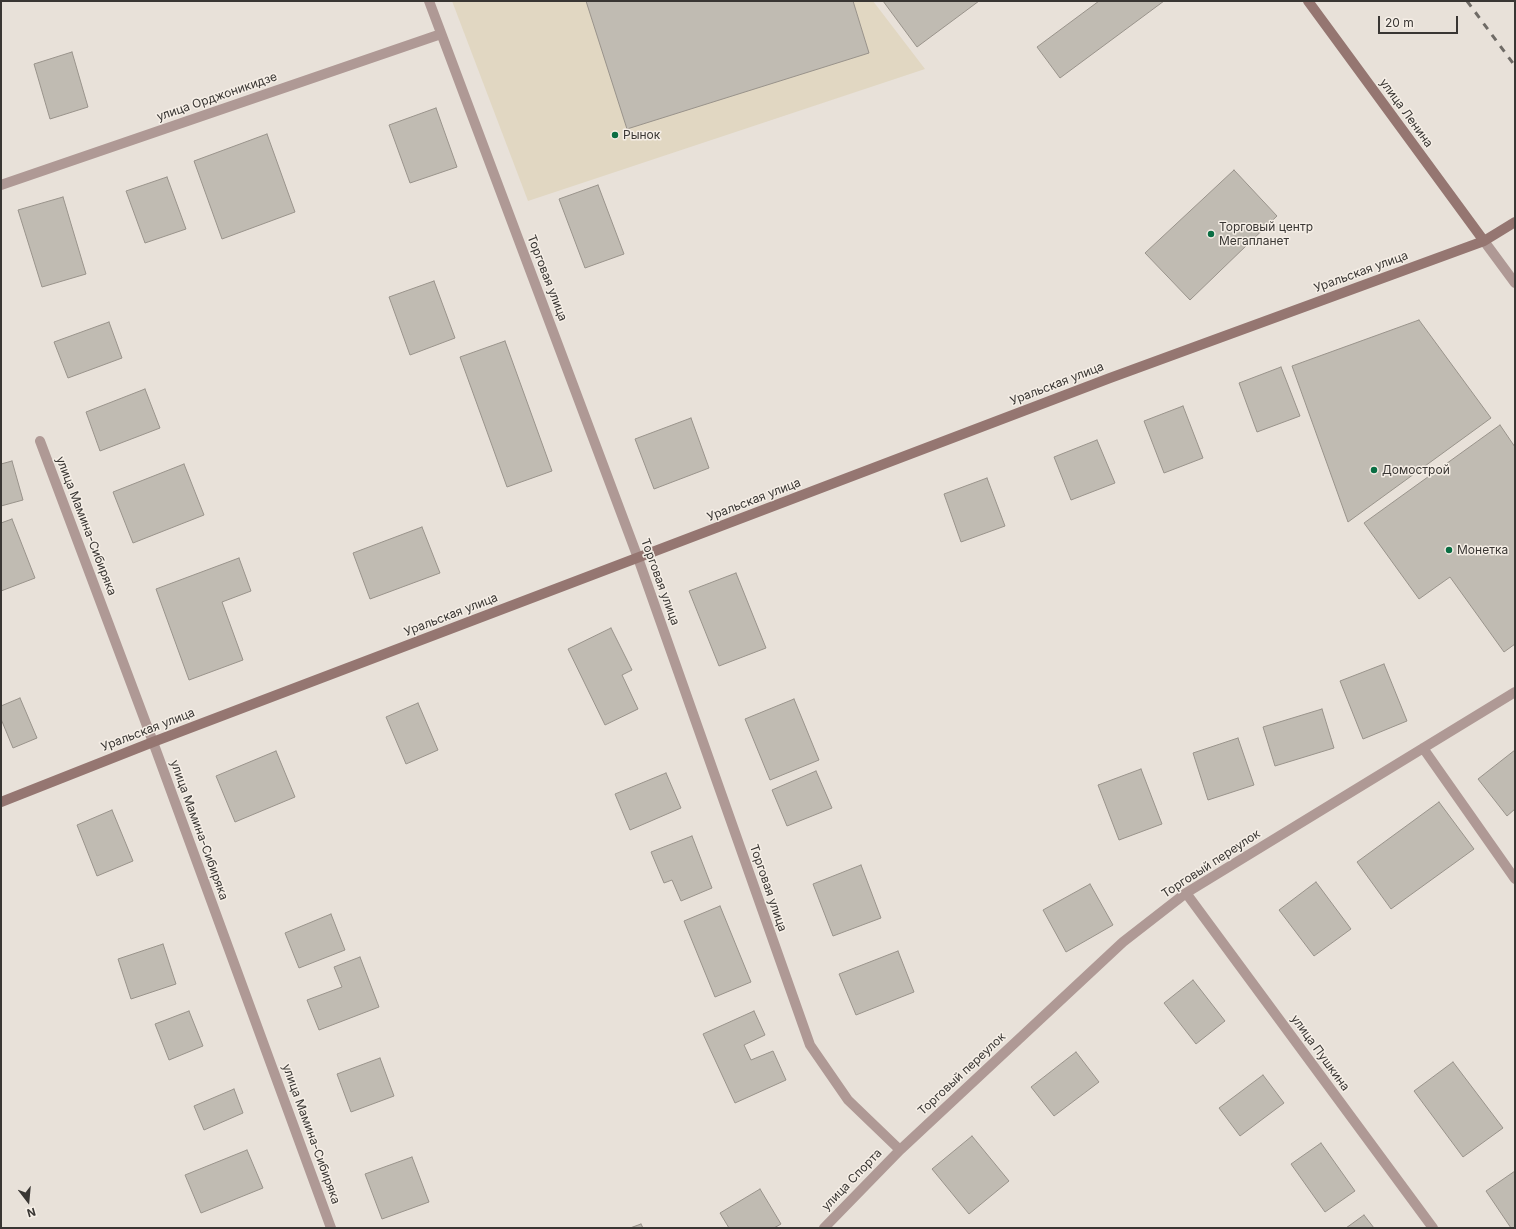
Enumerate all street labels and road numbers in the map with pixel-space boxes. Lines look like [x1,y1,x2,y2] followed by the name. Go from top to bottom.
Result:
[155,70,279,124] street label: улица Орджоникидзе
[1376,76,1436,150] street label: улица Ленина
[524,233,570,323] street label: Торговая улица
[1312,248,1410,296] street label: Уральская улица
[1008,360,1106,408] street label: Уральская улица
[53,454,119,598] street label: улица Мамина-Сибиряка
[705,476,803,524] street label: Уральская улица
[638,537,682,627] street label: Торговая улица
[402,591,500,639] street label: Уральская улица
[99,706,197,754] street label: Уральская улица
[167,758,231,902] street label: улица Мамина-Сибиряка
[1159,827,1263,901] street label: Торговый переулок
[746,843,790,933] street label: Торговая улица
[1288,1012,1352,1094] street label: улица Пушкина
[915,1030,1009,1118] street label: Торговый переулок
[279,1062,343,1206] street label: улица Мамина-Сибиряка
[819,1146,885,1214] street label: улица Спорта

